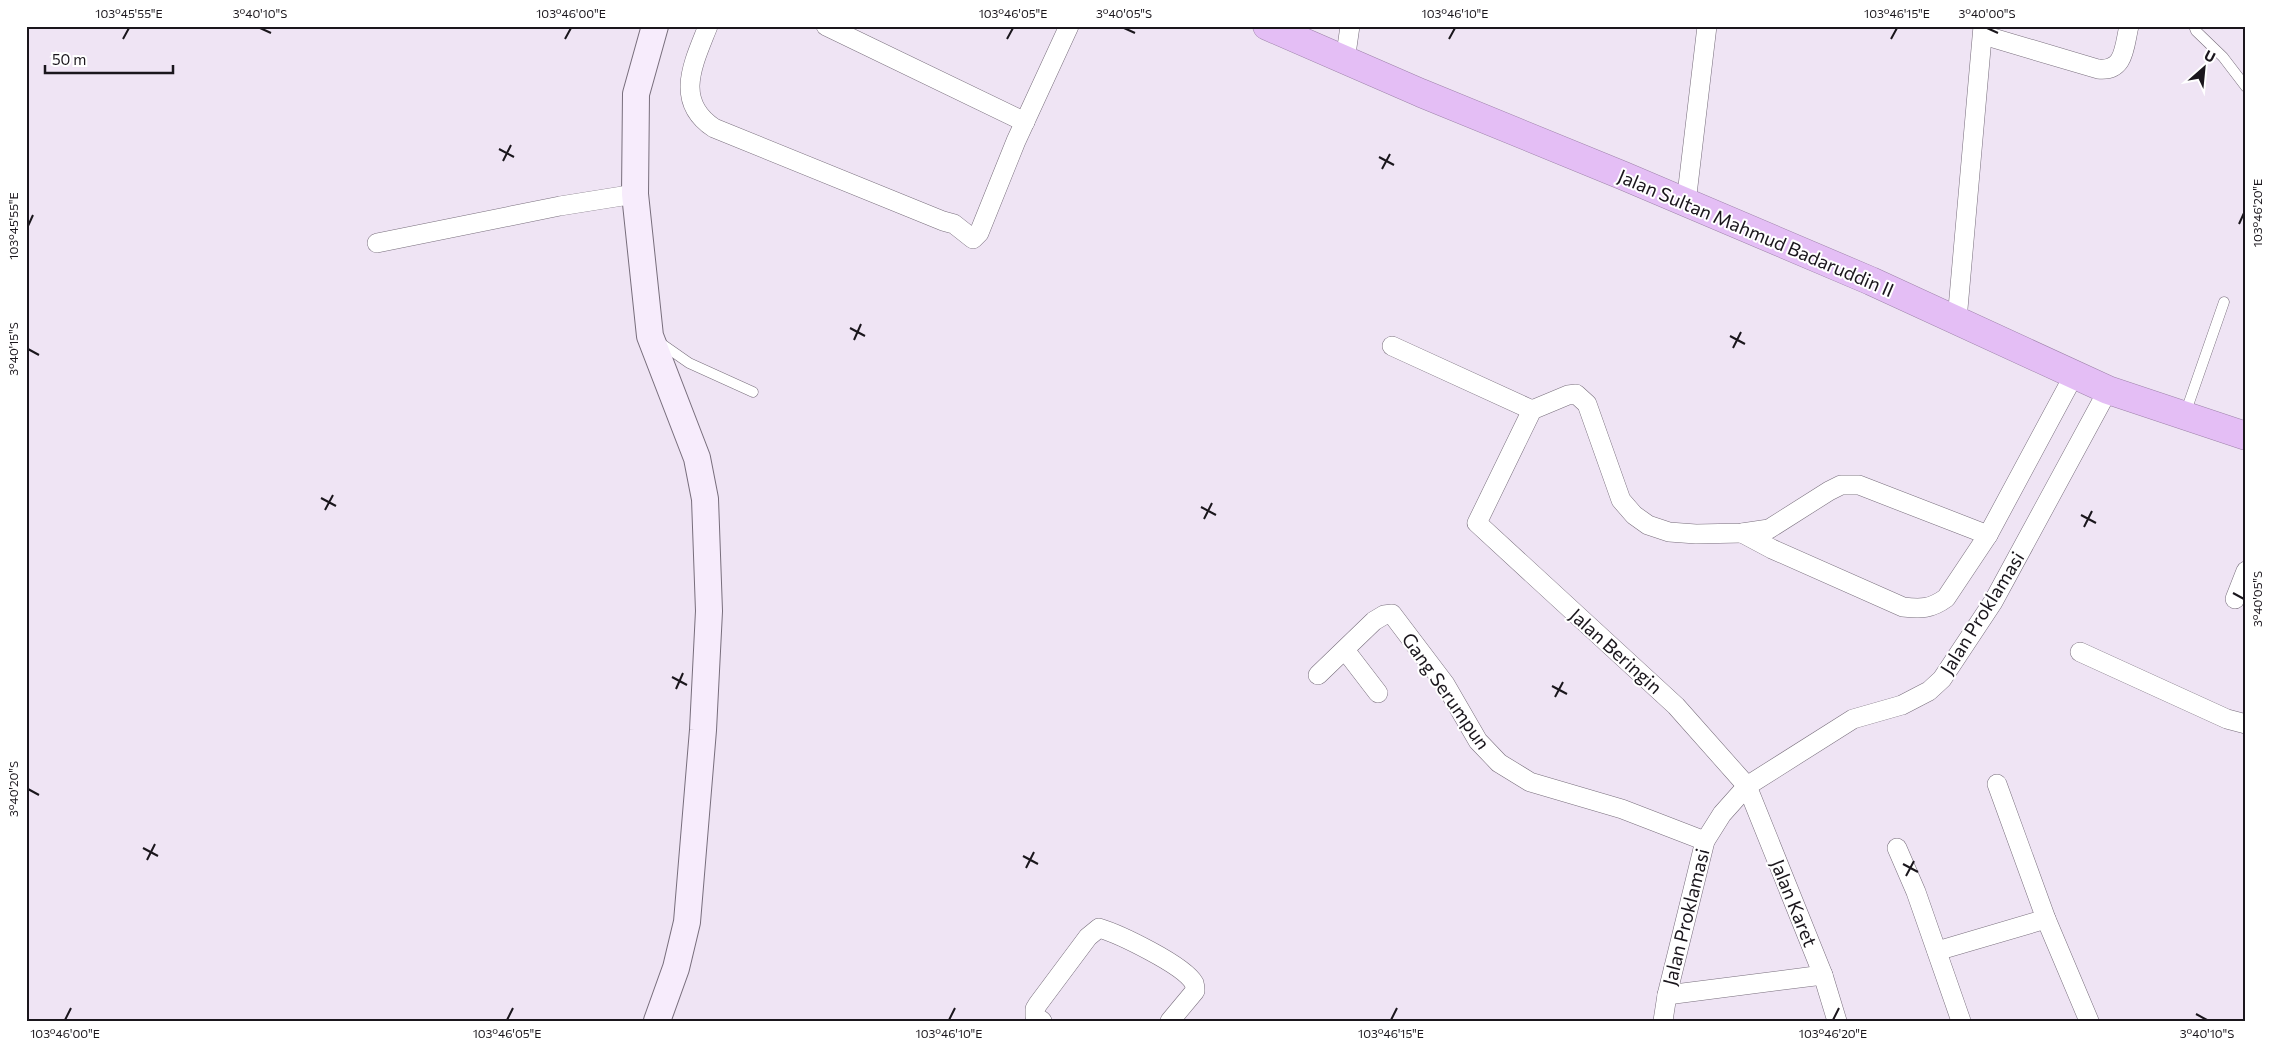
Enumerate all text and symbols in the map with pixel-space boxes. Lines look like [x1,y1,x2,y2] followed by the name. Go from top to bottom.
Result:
[95,6,163,20] text: 103°45'55"E
[233,6,287,20] text: 3°40'10"S
[536,6,606,20] text: 103°46'00"E
[979,6,1047,20] text: 103°46'05"E
[1096,6,1152,20] text: 3°40'05"S
[1422,6,1488,20] text: 103°46'10"E
[1864,6,1930,20] text: 103°46'15"E
[1958,6,2016,20] text: 3°40'00"S
[45,42,172,74] scale bar
[2180,42,2230,92] north arrow
[2202,46,2219,66] text: U
[52,50,86,68] text: 50 m
[1615,164,1898,301] street label: Jalan Sultan Mahmud Badaruddin II
[2250,179,2264,247] text: 103°46'20"E
[6,192,20,260] text: 103°45'55"E
[6,322,20,376] text: 3°40'15"S
[1935,547,2029,678] street label: Jalan Proklamasi
[2250,571,2264,627] text: 3°40'05"S
[1565,603,1667,698] street label: Jalan Beringin
[1398,628,1495,754] street label: Gang Serumpun
[6,761,20,817] text: 3°40'20"S
[1657,846,1714,988] street label: Jalan Proklamasi
[1766,856,1823,950] street label: Jalan Karet
[30,1026,100,1040] text: 103°46'00"E
[473,1026,541,1040] text: 103°46'05"E
[916,1026,982,1040] text: 103°46'10"E
[1358,1026,1424,1040] text: 103°46'15"E
[1799,1026,1867,1040] text: 103°46'20"E
[2180,1026,2234,1040] text: 3°40'10"S

